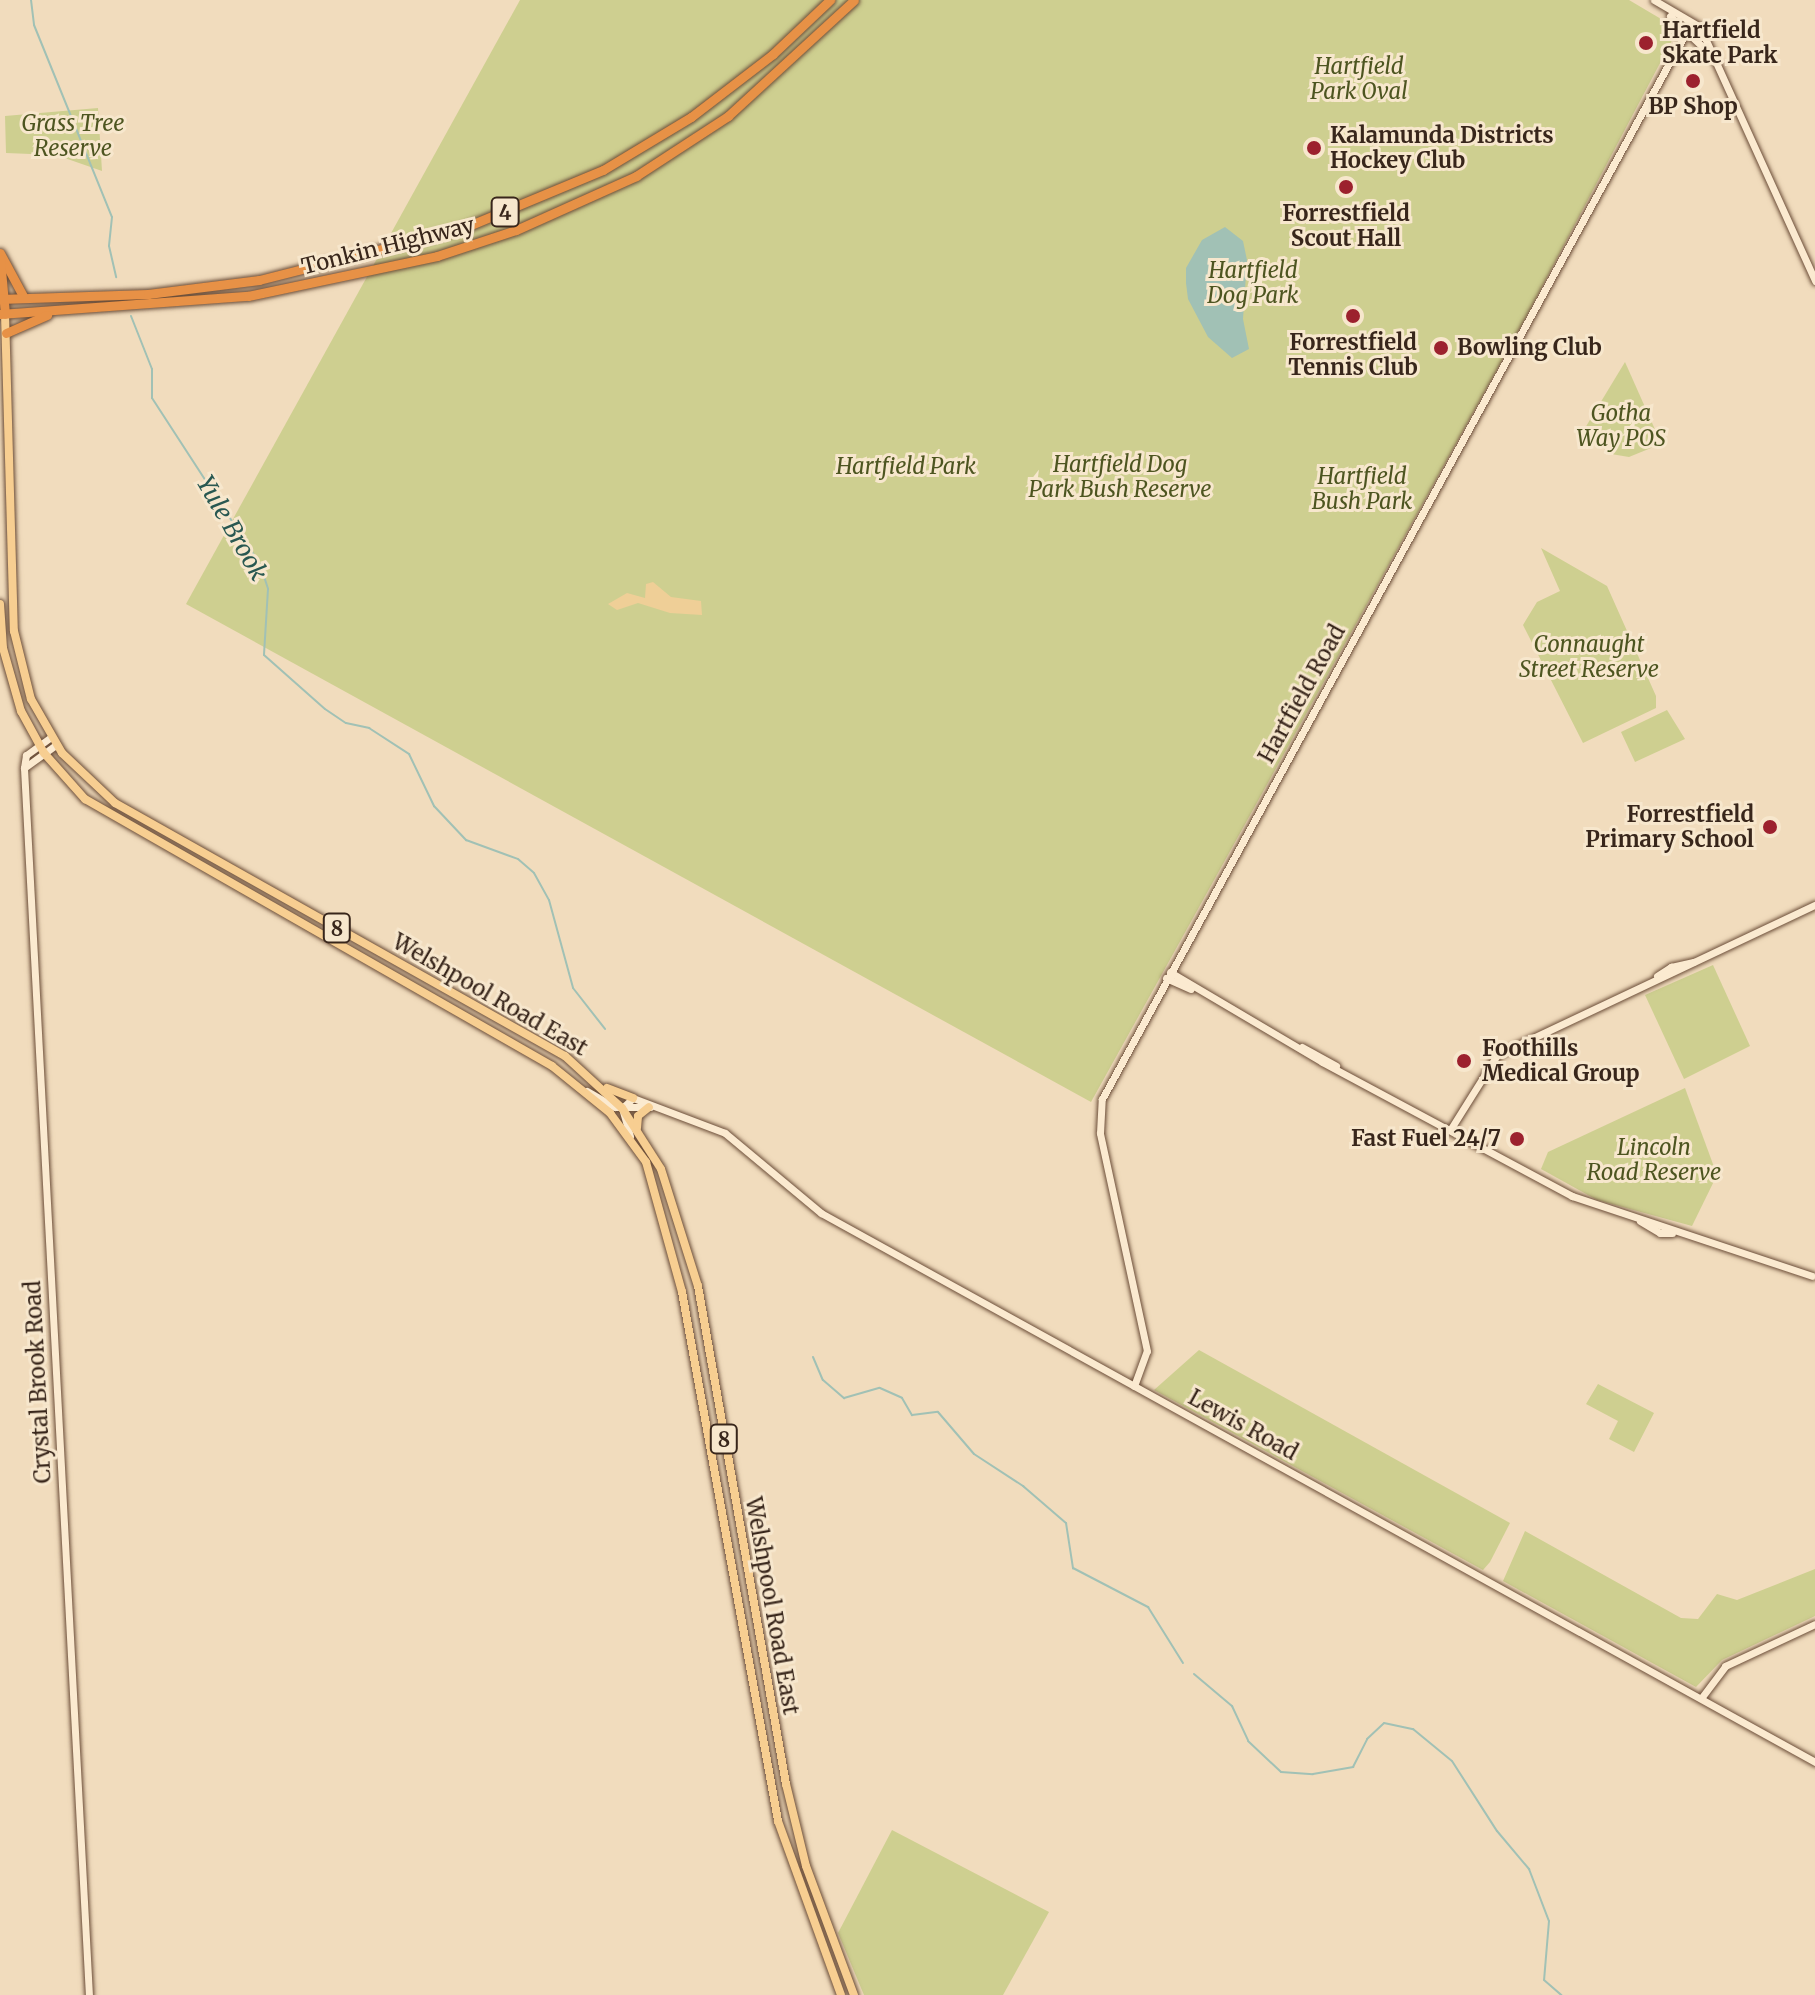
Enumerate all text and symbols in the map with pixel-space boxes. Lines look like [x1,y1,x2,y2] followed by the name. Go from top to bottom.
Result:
[1662,17,1778,68] place label: Hartfield Skate Park
[1637,34,1655,52] marker: Hartfield Skate Park
[1310,53,1408,104] park label: Hartfield Park Oval
[1684,72,1702,90] marker: BP Shop
[1648,94,1738,120] place label: BP Shop
[22,110,124,162] park label: Grass Tree Reserve
[1330,122,1554,174] place label: Kalamunda Districts Hockey Club
[1305,139,1323,157] marker: Kalamunda Districts Hockey Club
[1337,178,1355,196] marker: Forrestfield Scout Hall
[489,196,521,228] road number: 4
[1282,200,1410,252] place label: Forrestfield Scout Hall
[299,212,477,280] street label: Tonkin Highway
[1207,257,1299,308] park label: Hartfield Dog Park
[1344,307,1362,325] marker: Forrestfield Tennis Club
[1288,329,1418,380] place label: Forrestfield Tennis Club
[1457,335,1602,361] place label: Bowling Club
[1432,339,1450,357] marker: Bowling Club
[1576,400,1666,452] park label: Gotha Way POS
[1028,451,1212,502] park label: Hartfield Dog Park Bush Reserve
[836,454,976,480] park label: Hartfield Park
[1312,463,1412,514] park label: Hartfield Bush Park
[191,471,273,585] water label: Yule Brook
[1253,620,1351,768] street label: Hartfield Road
[1519,631,1659,682] park label: Connaught Street Reserve
[1585,801,1754,852] place label: Forrestfield Primary School
[1761,818,1779,836] marker: Forrestfield Primary School
[321,912,353,944] road number: 8
[388,928,592,1062] street label: Welshpool Road East
[1482,1035,1640,1086] place label: Foothills Medical Group
[1453,1050,1475,1072] marker: Foothills Medical Group
[1351,1126,1501,1152] place label: Fast Fuel 24/7
[1508,1130,1526,1148] marker: Fast Fuel 24/7
[1587,1134,1721,1186] park label: Lincoln Road Reserve
[20,1280,56,1484] street label: Crystal Brook Road
[1184,1384,1302,1466] street label: Lewis Road
[708,1423,740,1455] road number: 8
[740,1495,804,1717] street label: Welshpool Road East

